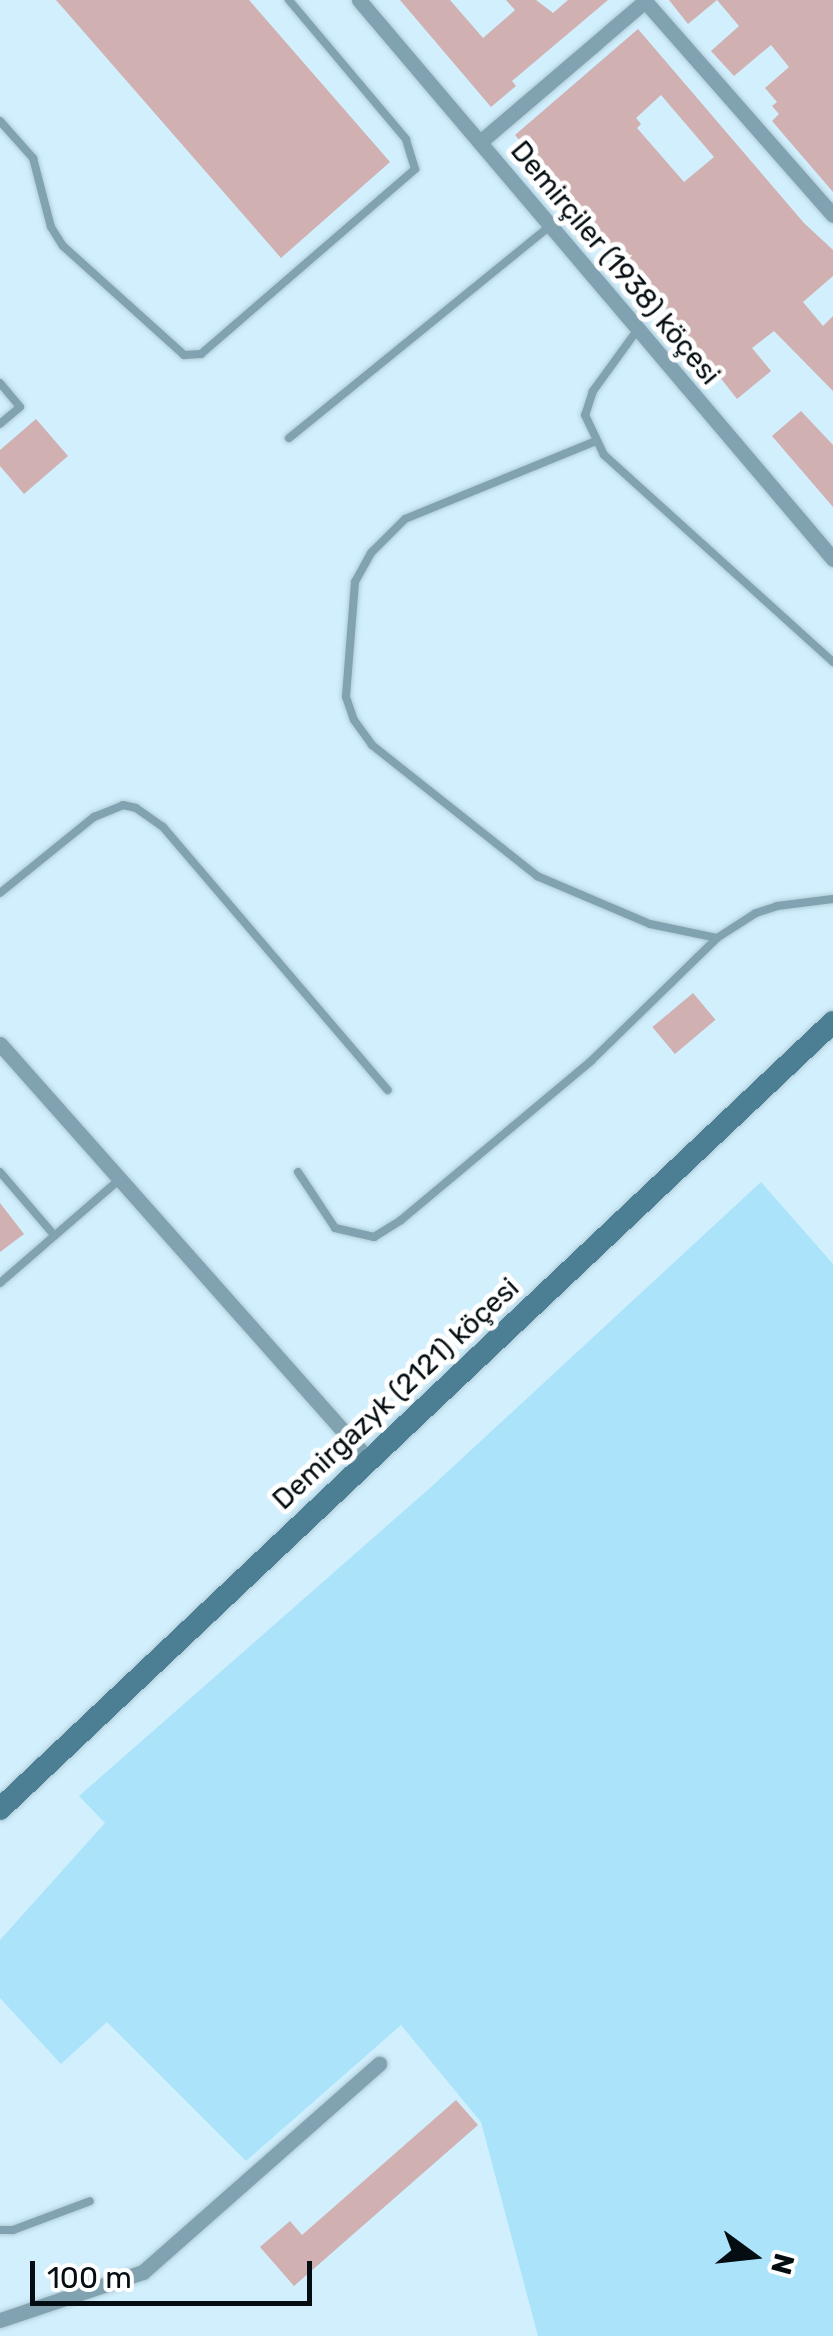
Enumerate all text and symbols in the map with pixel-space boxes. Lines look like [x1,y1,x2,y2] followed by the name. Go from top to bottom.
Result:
[503,134,727,392] street label: Demirçiler (1938) köçesi
[266,1271,526,1517] street label: Demirgazyk (2121) köçesi
[703,2206,803,2306] north arrow
[35,2241,318,2303] scale bar
[764,2250,801,2278] text: N
[47,2260,132,2296] text: 100 m

